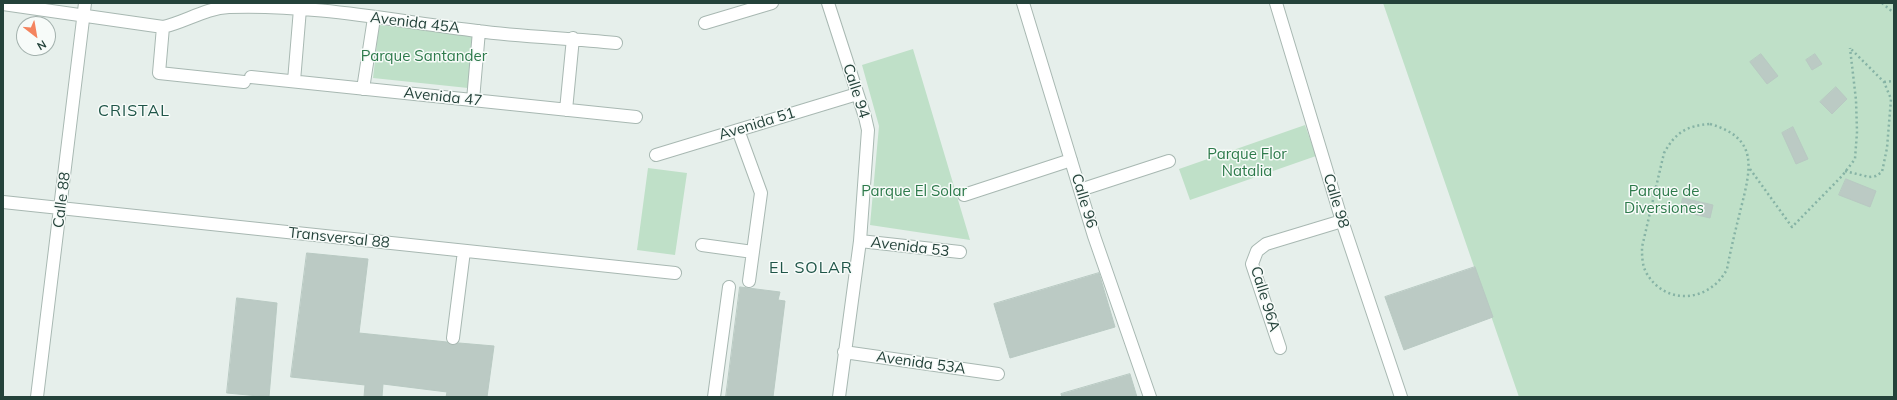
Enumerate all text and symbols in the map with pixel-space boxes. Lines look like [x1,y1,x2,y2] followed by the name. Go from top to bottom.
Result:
[369,9,461,37] street label: Avenida 45A
[16,16,56,56] north arrow
[34,37,49,54] text: N
[361,47,487,65] park label: Parque Santander
[839,61,873,121] street label: Calle 94
[403,84,483,110] street label: Avenida 47
[98,101,170,121] district label: CRISTAL
[717,104,797,144] street label: Avenida 51
[1207,145,1287,180] park label: Parque Flor Natalia
[50,171,74,229] street label: Calle 88
[1067,171,1101,231] street label: Calle 96
[1319,171,1353,231] street label: Calle 98
[861,182,967,200] park label: Parque El Solar
[1624,182,1704,217] park label: Parque de Diversiones
[288,224,390,252] street label: Transversal 88
[870,233,950,261] street label: Avenida 53
[769,258,853,278] district label: EL SOLAR
[1247,264,1283,334] street label: Calle 96A
[875,348,967,378] street label: Avenida 53A

